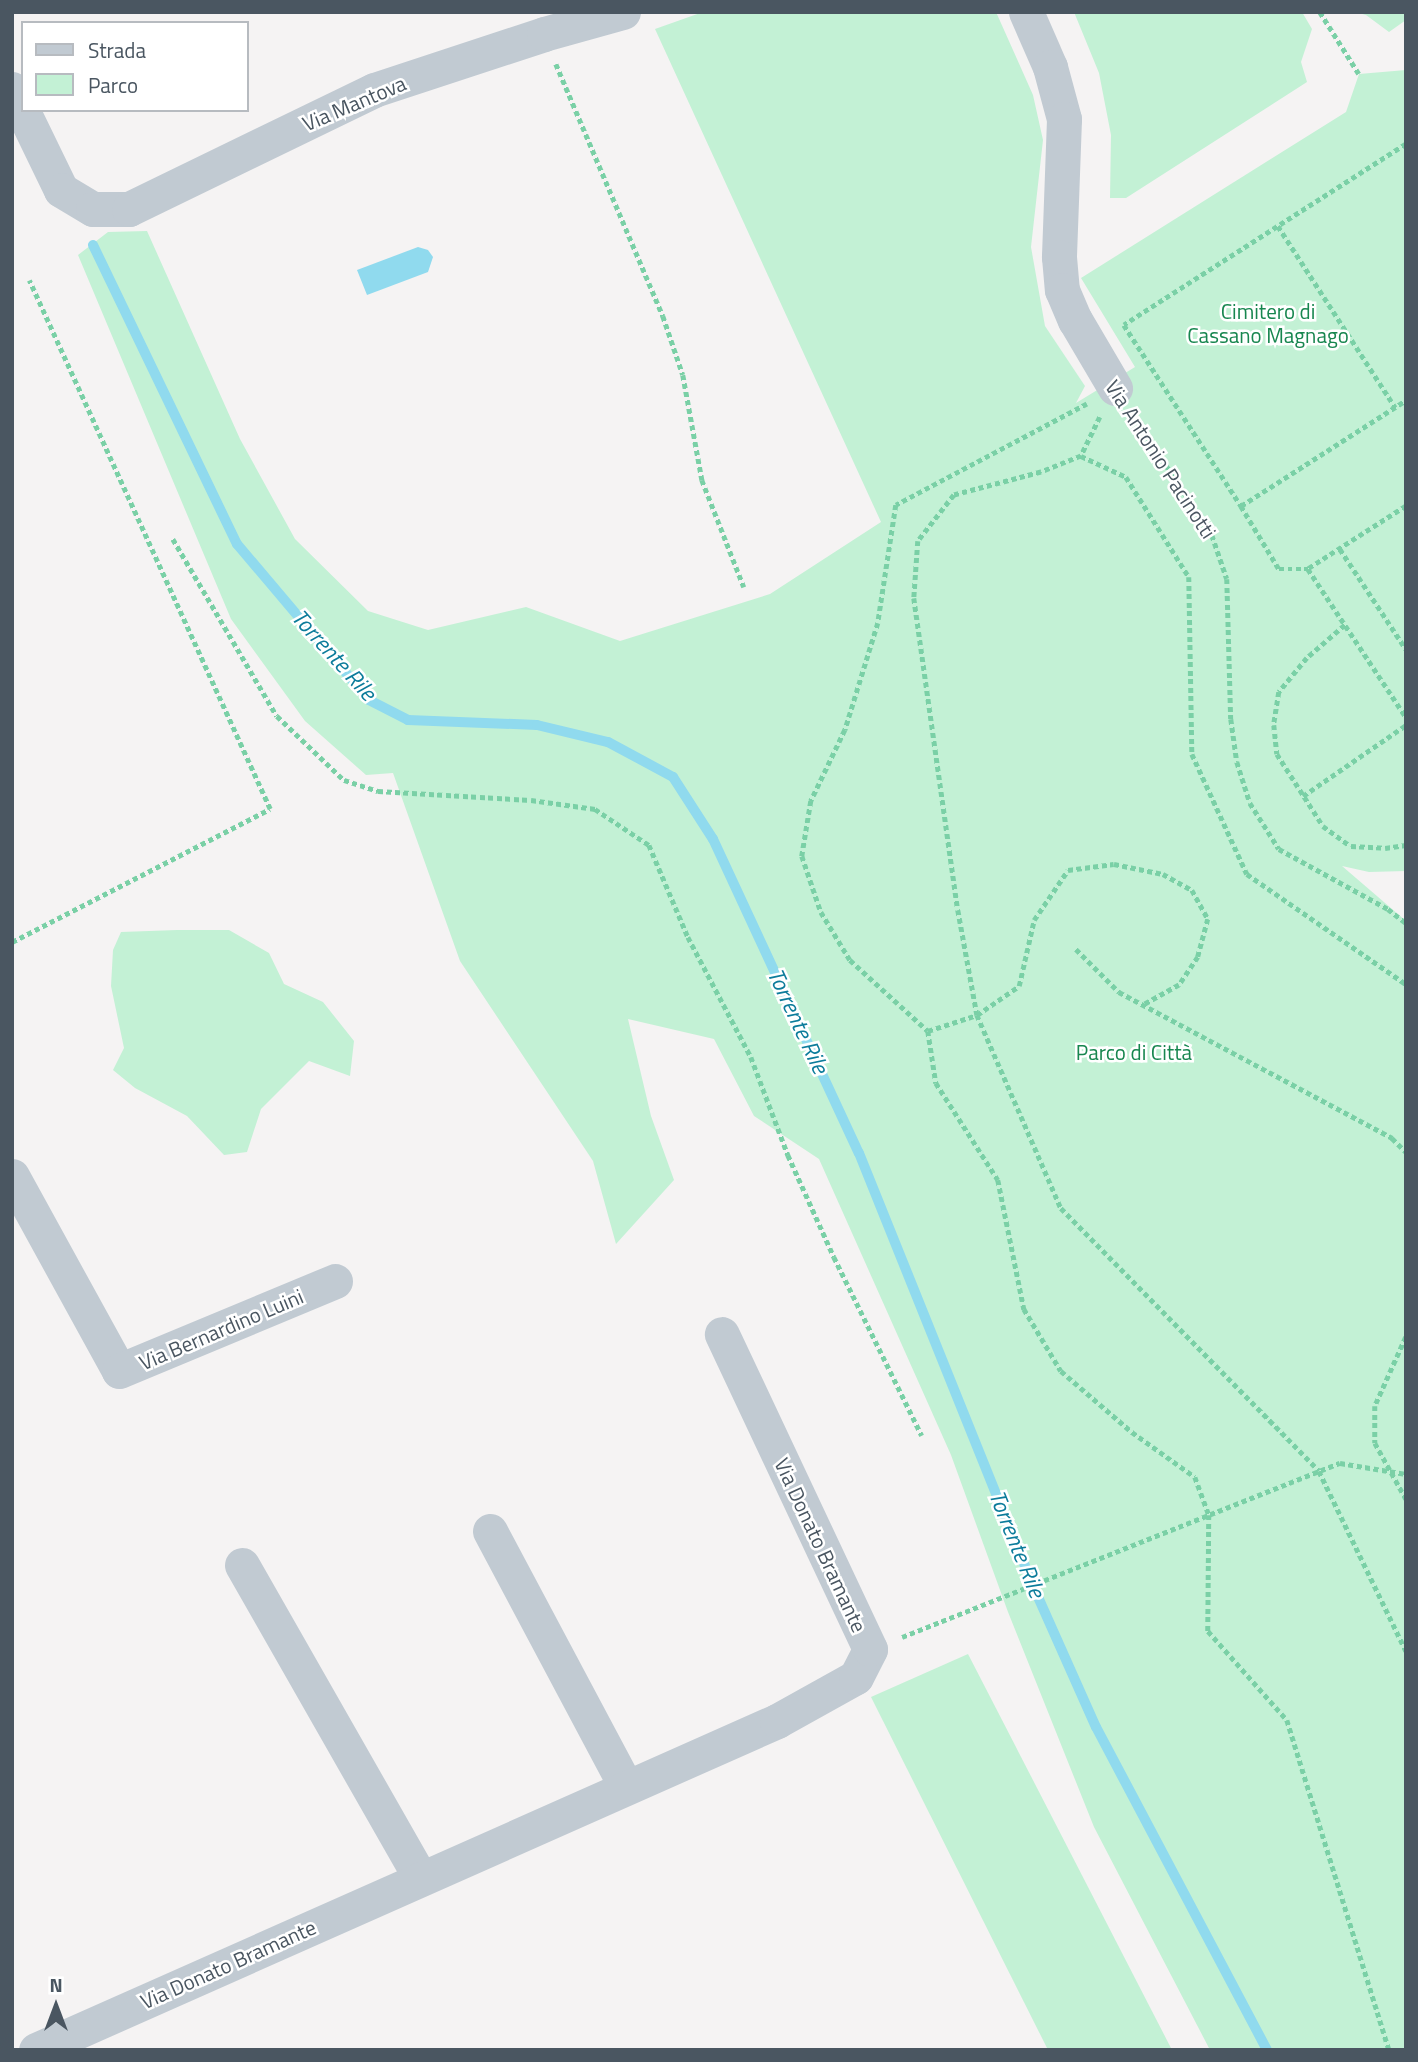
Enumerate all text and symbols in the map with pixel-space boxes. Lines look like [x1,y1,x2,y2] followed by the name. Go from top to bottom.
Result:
[21,21,248,112] legend
[88,34,146,66] text: Strada
[88,69,138,101] text: Parco
[298,70,410,136] street label: Via Mantova
[1187,298,1349,348] park label: Cimitero di Cassano Magnago
[1100,375,1222,543] street label: Via Antonio Pacinotti
[286,604,382,706] water label: Torrente Rile
[762,964,834,1078] water label: Torrente Rile
[1076,1039,1192,1065] park label: Parco di Città
[135,1283,307,1375] street label: Via Bernardino Luini
[770,1454,872,1636] street label: Via Donato Bramante
[983,1487,1051,1601] water label: Torrente Rile
[136,1914,320,2014] street label: Via Donato Bramante
[49,1970,63,1999] text: N
[21,1971,91,2041] north arrow

